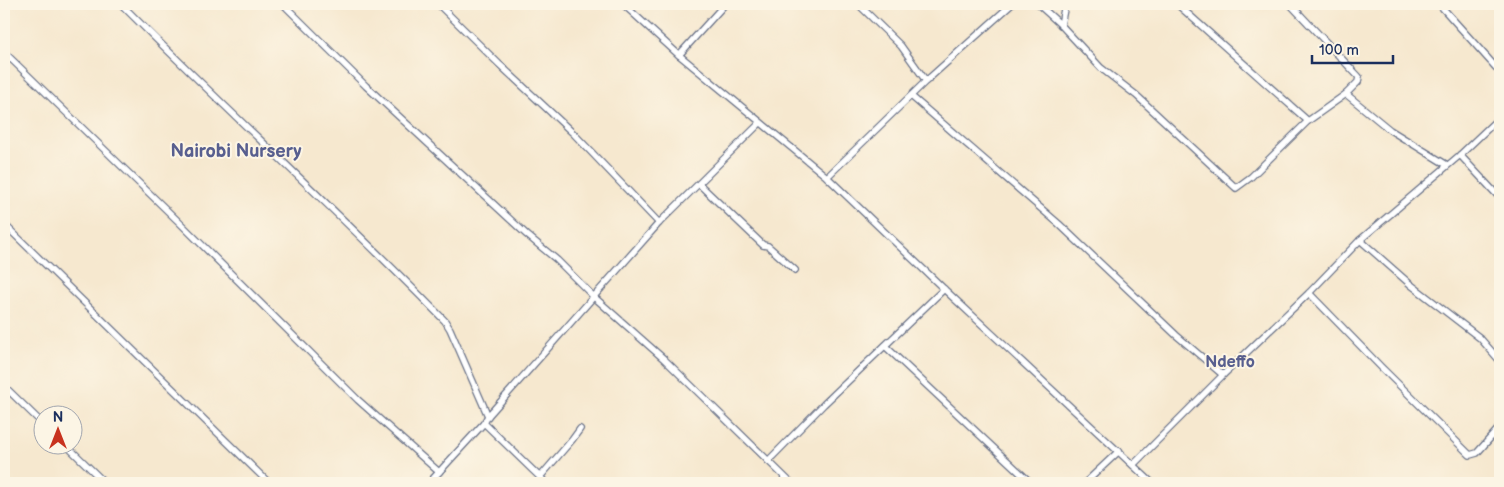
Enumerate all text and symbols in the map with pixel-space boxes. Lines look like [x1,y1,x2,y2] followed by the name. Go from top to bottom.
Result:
[1312,32,1393,64] scale bar
[1319,41,1359,60] text: 100 m
[171,141,302,162] district label: Nairobi Nursery
[1205,353,1255,372] district label: Ndeffo
[32,404,82,454] north arrow
[53,409,63,426] text: N

